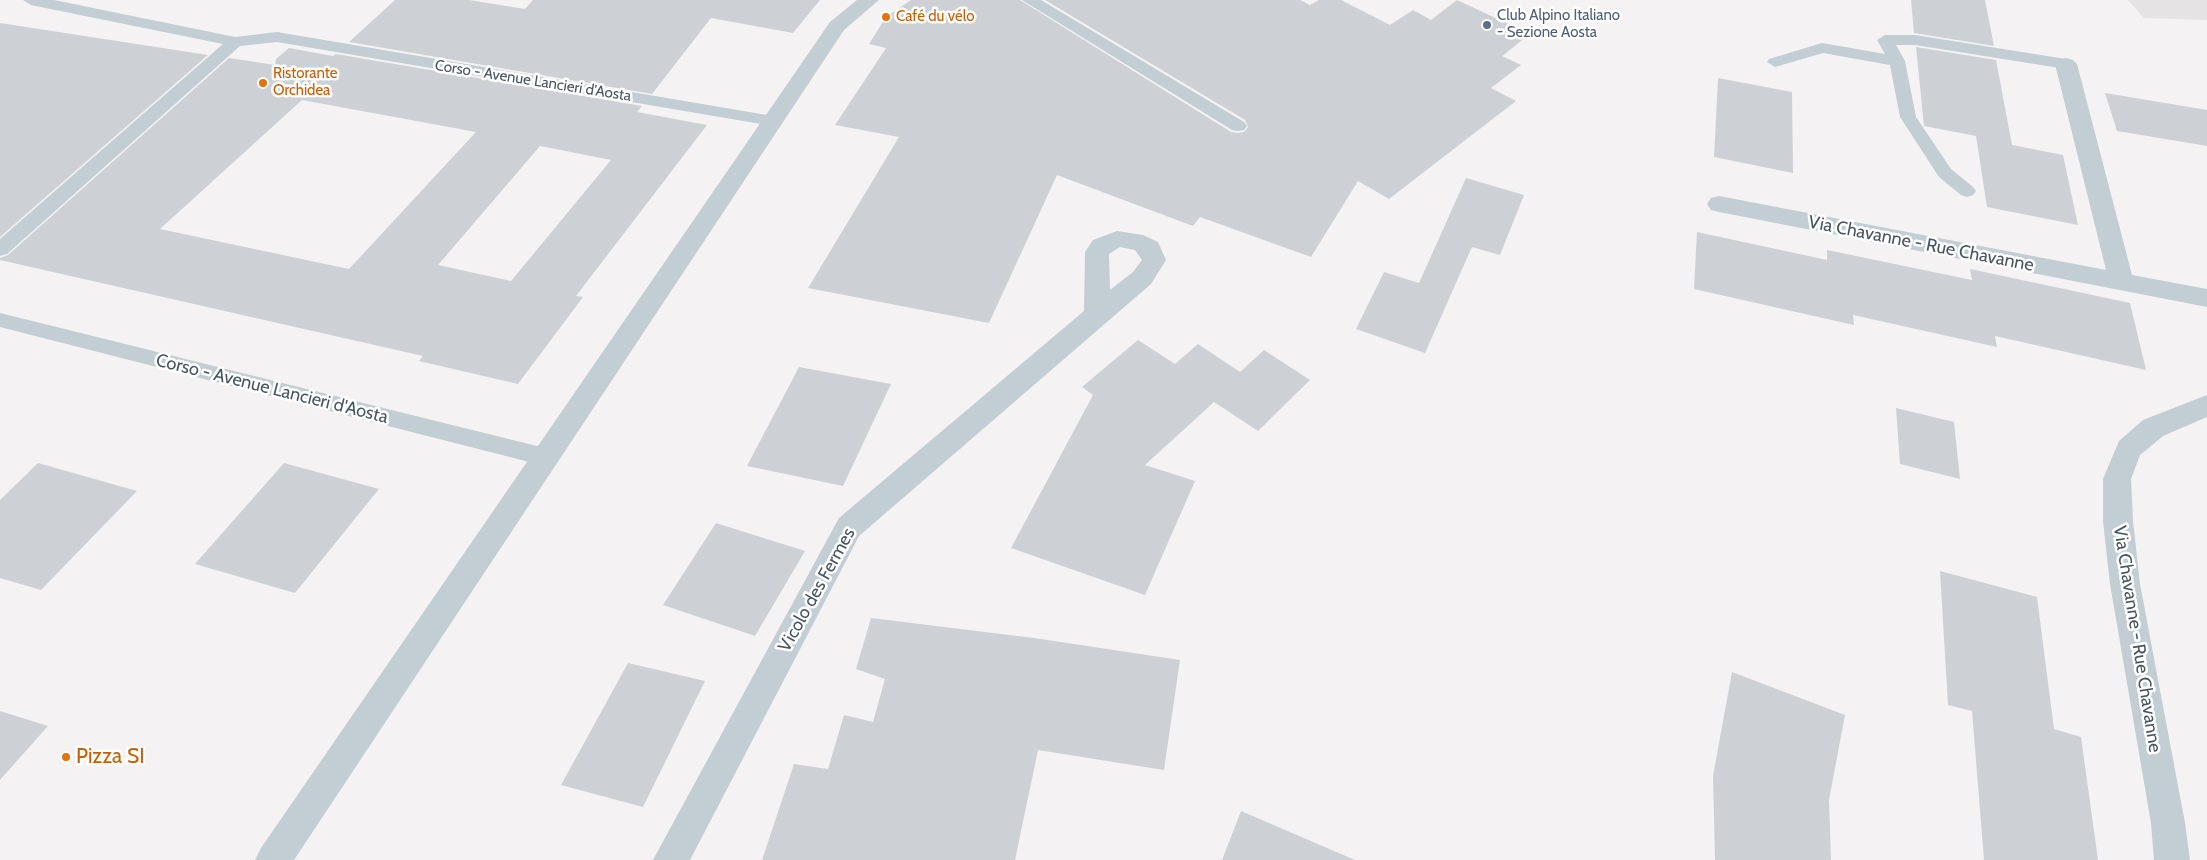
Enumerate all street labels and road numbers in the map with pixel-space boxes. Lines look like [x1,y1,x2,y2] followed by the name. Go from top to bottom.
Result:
[433,57,633,105] street label: Corso - Avenue Lancieri d'Aosta
[1806,212,2036,276] street label: Via Chavanne - Rue Chavanne
[154,350,390,428] street label: Corso - Avenue Lancieri d'Aosta
[774,524,860,656] street label: Vicolo des Fermes
[2108,524,2166,754] street label: Via Chavanne - Rue Chavanne

